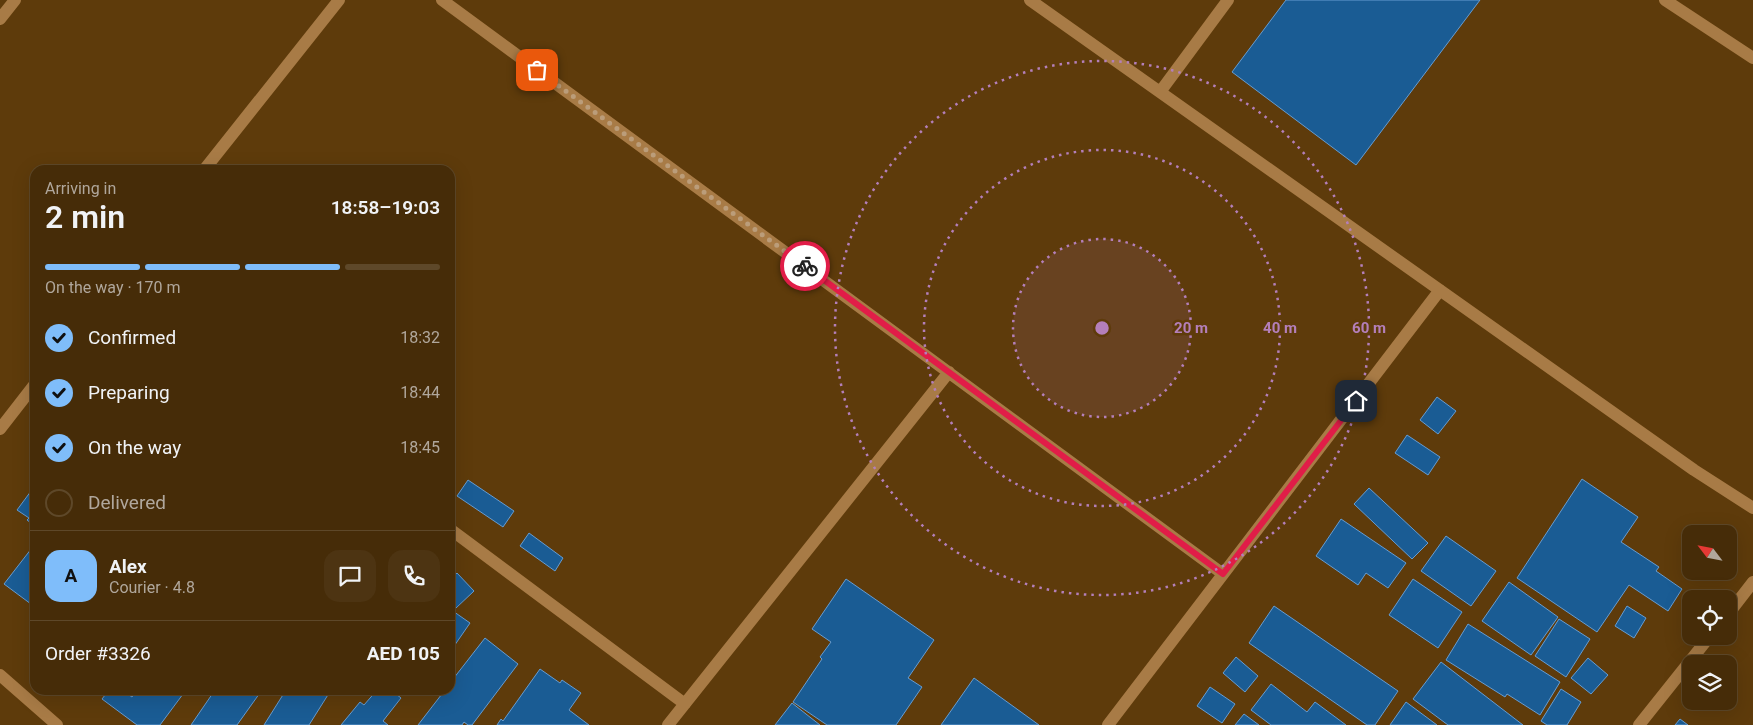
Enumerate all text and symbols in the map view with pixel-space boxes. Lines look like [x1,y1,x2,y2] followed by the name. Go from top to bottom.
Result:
[516,49,558,91] pin
[523,56,551,84] icon: bag
[45,179,116,198] text: Arriving in
[331,196,440,219] text: 18:58–19:03
[45,198,125,236] text: 2 min
[780,241,830,291] courier
[791,252,819,280] icon: bike
[45,278,181,297] text: On the way · 170 m
[1093,319,1111,337] centre of rings
[1174,319,1208,337] text: 20 m
[1263,319,1297,337] text: 40 m
[1352,319,1386,337] text: 60 m
[45,324,73,352] icon: check
[88,326,176,349] text: Confirmed
[400,328,440,347] text: 18:32
[45,379,73,407] icon: check
[1335,380,1377,422] pin
[88,381,170,404] text: Preparing
[400,383,440,402] text: 18:44
[1342,387,1370,415] icon: home
[45,434,73,462] icon: check
[88,436,181,459] text: On the way
[400,438,440,457] text: 18:45
[88,491,166,514] text: Delivered
[1682,525,1738,580] north arrow
[1682,525,1737,710] map controls
[324,550,376,602] button: chat
[388,550,440,602] button: phone
[109,555,147,578] text: Alex
[65,564,77,587] text: A
[109,578,195,597] text: Courier · 4.8
[1682,590,1737,645] button: locate
[45,642,151,665] text: Order #3326
[367,642,440,665] text: AED 105
[1682,655,1737,710] button: layers

